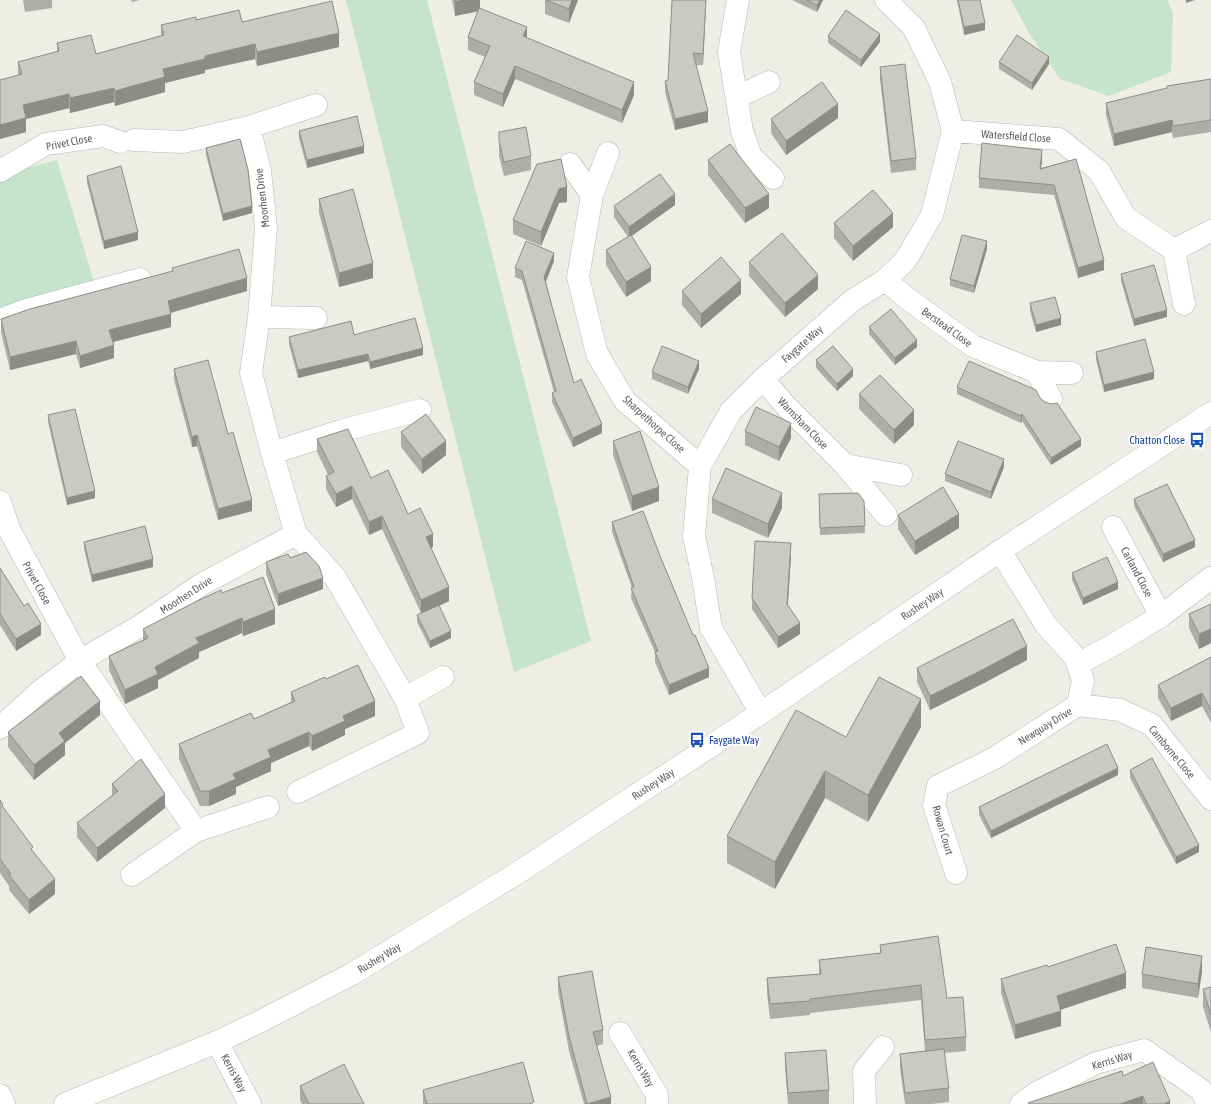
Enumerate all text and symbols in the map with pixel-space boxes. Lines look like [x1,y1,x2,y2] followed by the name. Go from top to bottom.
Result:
[981,128,1051,144] street label: Watersfield Close
[45,132,93,152] street label: Privet Close
[252,168,272,228] street label: Moorhen Drive
[920,305,974,349] street label: Berstead Close
[779,323,825,365] street label: Faygate Way
[621,393,687,455] street label: Sharpethorpe Close
[775,395,831,451] street label: Warnsham Close
[1188,431,1206,449] bus stop icon: Chatton Close
[1130,434,1185,446] place label: Chatton Close
[1119,545,1155,599] street label: Carland Close
[20,560,54,606] street label: Privet Close
[158,574,214,616] street label: Moorhen Drive
[899,585,946,622] street label: Rushey Way
[1016,705,1074,747] street label: Newquay Drive
[1146,723,1198,781] street label: Camborne Close
[688,731,706,749] bus stop icon: Faygate Way
[709,734,760,746] place label: Faygate Way
[629,766,677,802] street label: Rushey Way
[930,804,956,856] street label: Rowan Court
[355,940,403,976] street label: Rushey Way
[625,1047,657,1089] street label: Kerris Way
[1090,1048,1134,1072] street label: Kerris Way
[219,1052,249,1095] street label: Kerris Way

